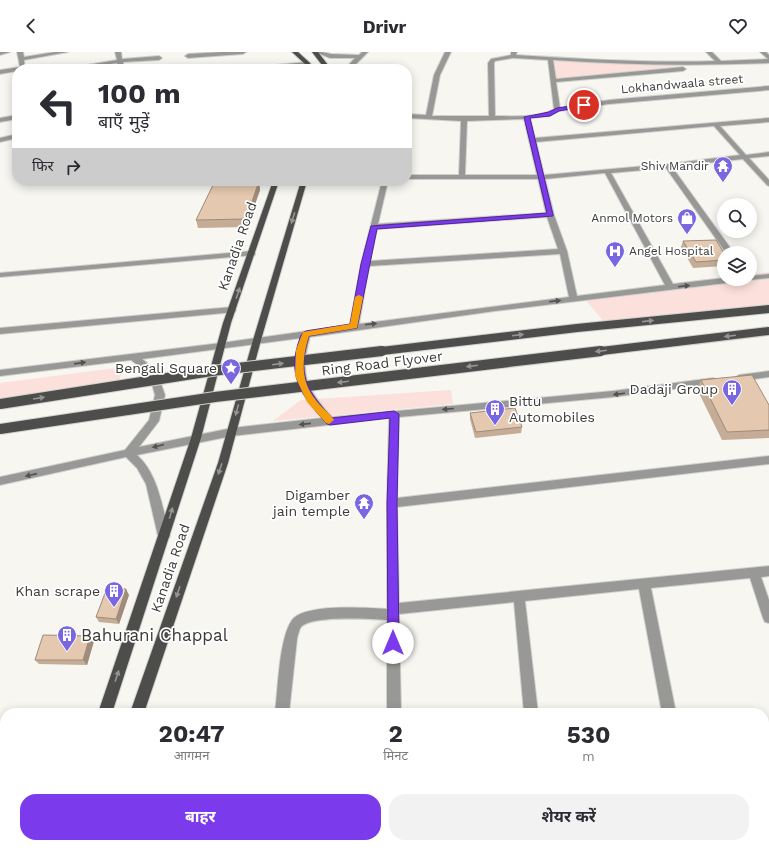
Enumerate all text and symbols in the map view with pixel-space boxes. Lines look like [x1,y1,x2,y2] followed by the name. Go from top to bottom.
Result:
[20,15,42,37] icon: back
[727,15,749,37] icon: heart
[363,16,406,37] text: Drivr
[620,72,744,96] street label: Lokhandwaala street
[98,77,181,110] text: 100 m
[32,80,84,132] icon: left
[567,88,601,122] pin
[573,94,595,116] icon: arrive
[98,111,149,132] text: बाएँ मुड़ें
[712,155,734,183] temple icon: Shiv Mandir
[62,156,84,178] icon: right
[32,157,54,175] text: फिर
[641,159,709,173] place label: Shiv Mandir
[717,198,757,286] map controls
[717,198,757,238] button: search
[214,200,260,292] street label: Kanadia Road
[676,207,698,235] shop icon: Anmol Motors
[591,211,673,225] place label: Anmol Motors
[290,213,296,225] one-way arrow
[604,240,626,268] hospital icon: Angel Hospital
[629,244,714,258] place label: Angel Hospital
[717,246,757,286] button: layers
[678,282,690,289] one-way arrow
[235,286,241,298] one-way arrow
[549,298,561,304] one-way arrow
[642,318,654,324] one-way arrow
[364,321,377,327] one-way arrow
[512,332,524,338] one-way arrow
[724,332,736,339] one-way arrow
[595,347,607,354] one-way arrow
[320,348,444,378] street label: Ring Road Flyover
[220,357,242,385] place icon: Bengali Square
[74,359,86,366] one-way arrow
[115,360,217,376] place label: Bengali Square
[272,360,284,367] one-way arrow
[466,363,478,369] one-way arrow
[337,378,349,385] one-way arrow
[721,378,743,406] building icon: Dadaji Group
[630,381,718,397] place label: Dadaji Group
[613,390,625,397] one-way arrow
[509,393,595,425] place label: Bittu Automobiles
[32,395,45,401] one-way arrow
[484,398,506,426] building icon: Bittu Automobiles
[234,404,240,417] one-way arrow
[442,406,454,413] one-way arrow
[299,421,311,427] one-way arrow
[151,444,164,450] one-way arrow
[217,464,223,476] one-way arrow
[25,472,37,478] one-way arrow
[271,487,350,519] place label: Digamber jain temple
[353,492,375,520] temple icon: Digamber jain temple
[168,506,174,518] one-way arrow
[147,522,193,614] street label: Kanadia Road
[103,580,125,608] building icon: Khan scrape
[15,583,100,599] place label: Khan scrape
[175,587,181,599] one-way arrow
[372,622,414,664] position arrow
[56,624,78,652] building icon: Bahurani Chappal
[81,625,229,645] place label: Bahurani Chappal
[115,670,121,682] one-way arrow
[159,720,225,748] text: 20:47
[388,720,403,748] text: 2
[567,721,610,749] text: 530
[174,748,209,763] text: आगमन
[383,748,408,763] text: मिनट
[582,749,595,764] text: m
[20,794,381,840] button: बाहर
[389,794,749,840] button: शेयर करें

